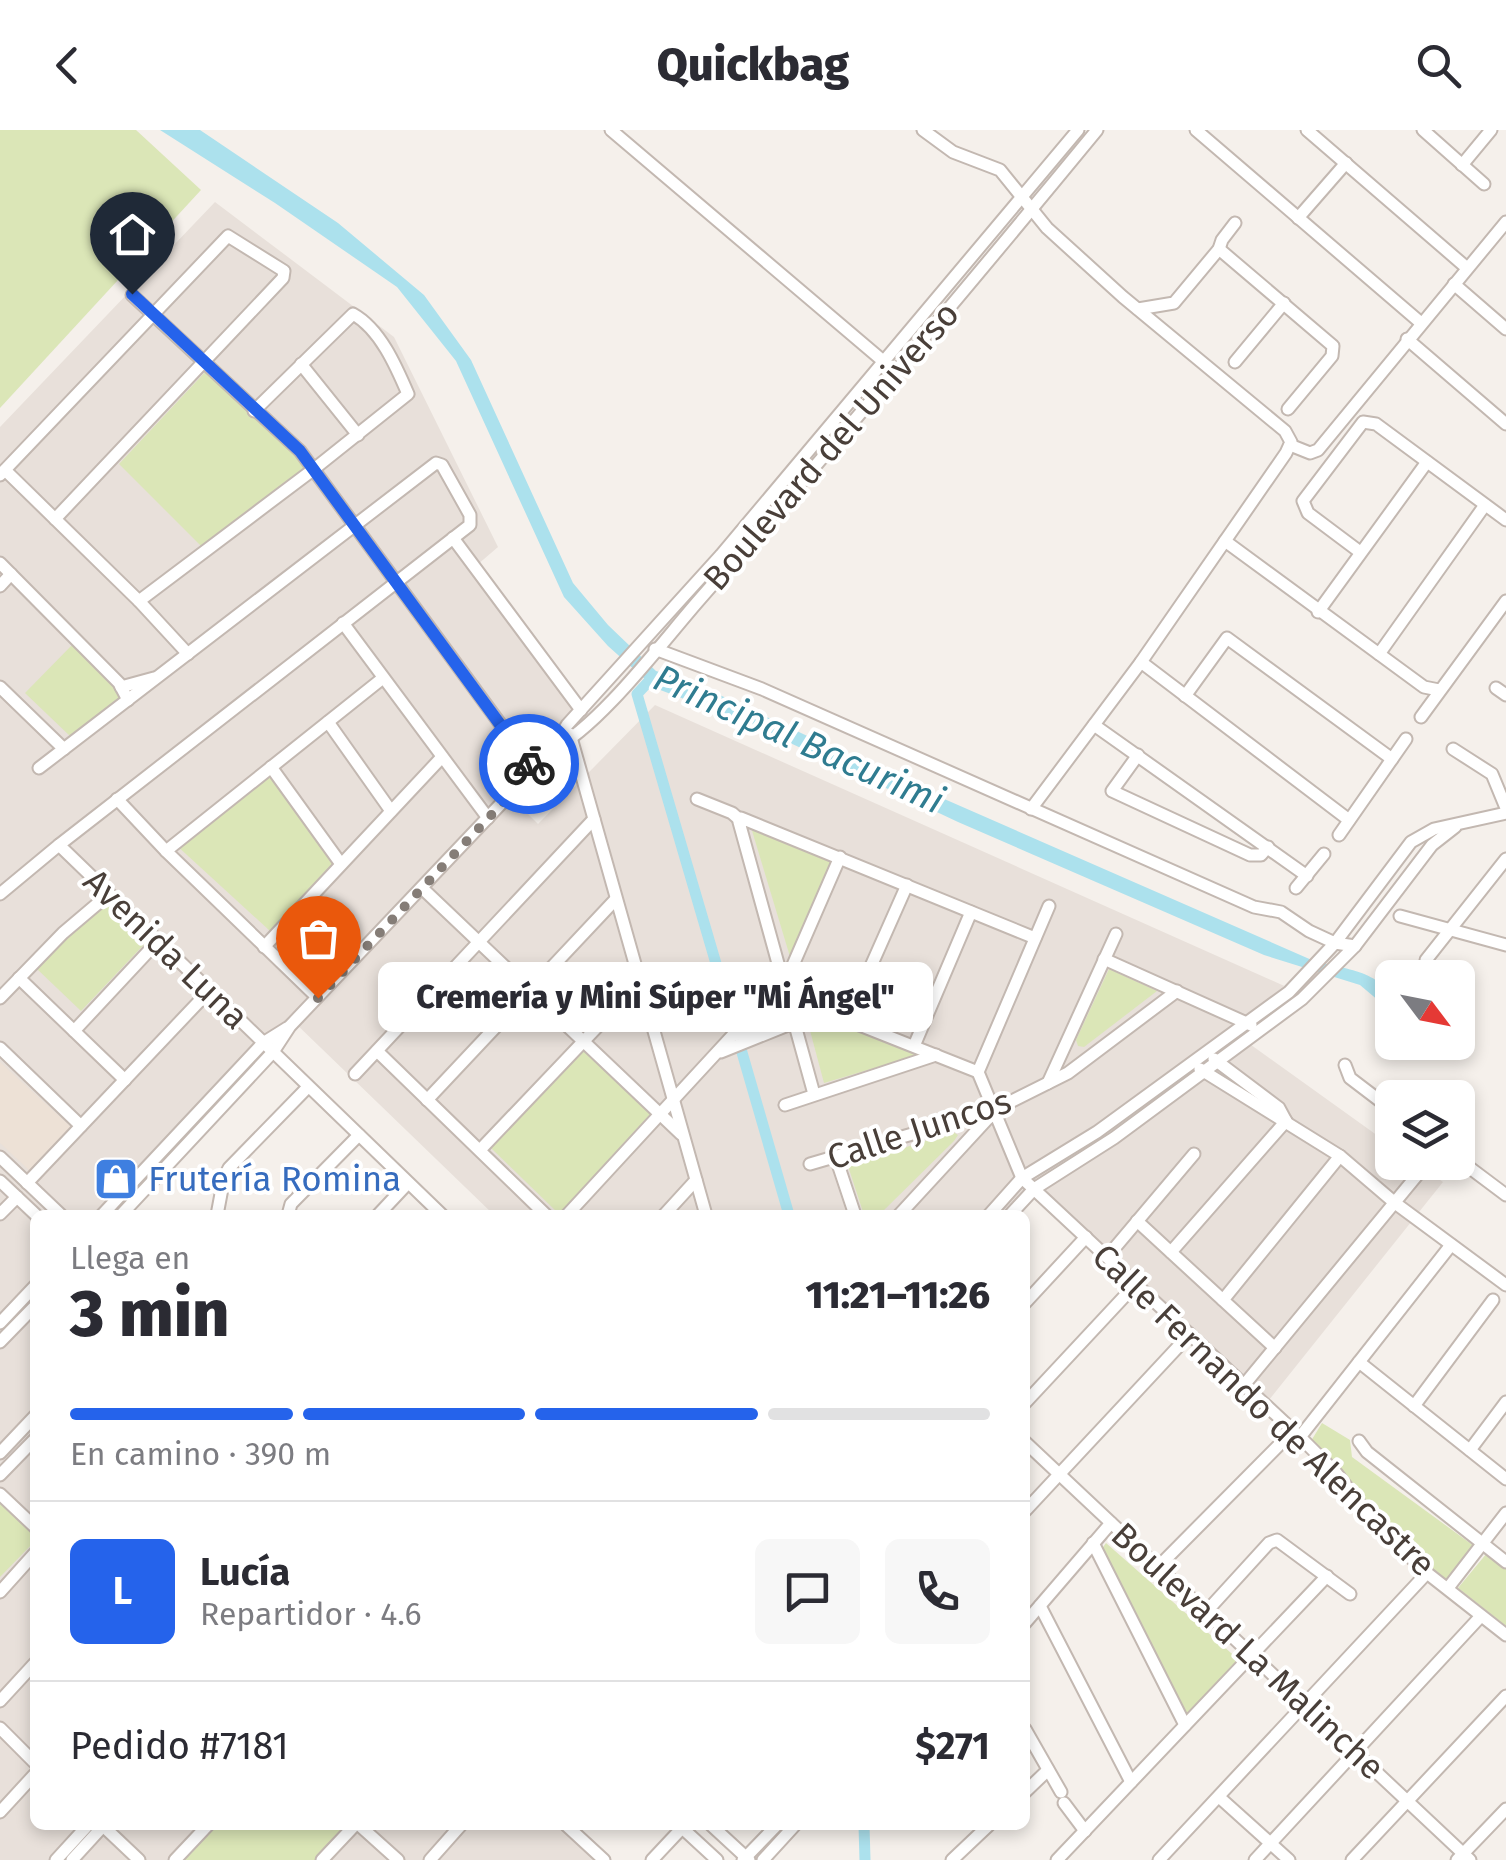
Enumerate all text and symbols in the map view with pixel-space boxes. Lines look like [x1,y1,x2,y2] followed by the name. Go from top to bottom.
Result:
[40,38,95,93] icon: back
[657,38,849,92] text: Quickbag
[1411,38,1466,93] icon: search
[90,192,175,295] pin
[105,207,160,262] icon: home
[694,293,968,599] street label: Boulevard del Universo
[647,654,952,824] water label: Principal Bacurimi
[479,714,579,814] courier
[502,737,557,792] icon: bike
[75,860,257,1038] street label: Avenida Luna
[276,896,361,999] pin
[291,911,346,966] icon: bag
[1375,960,1475,1060] north arrow
[1375,960,1475,1180] map controls
[378,963,933,1033] callout: Cremería y Mini Súper "Mi Ángel"
[416,978,895,1016] text: Cremería y Mini Súper "Mi Ángel"
[822,1080,1016,1178] street label: Calle Juncos
[1375,1080,1475,1180] button: layers
[93,1156,139,1202] shop icon: Frutería Romina
[148,1158,401,1200] place label: Frutería Romina
[1084,1235,1444,1585] street label: Calle Fernando de Alencastre
[70,1239,190,1277] text: Llega en
[806,1272,990,1318] text: 11:21–11:26
[70,1275,229,1353] text: 3 min
[70,1435,331,1473] text: En camino · 390 m
[1103,1514,1393,1788] street label: Boulevard La Malinche
[755,1539,860,1644] button: chat
[885,1539,990,1644] button: phone
[200,1549,290,1595] text: Lucía
[113,1568,132,1614] text: L
[200,1595,422,1633] text: Repartidor · 4.6
[70,1723,289,1769] text: Pedido #7181
[915,1723,990,1769] text: $271

